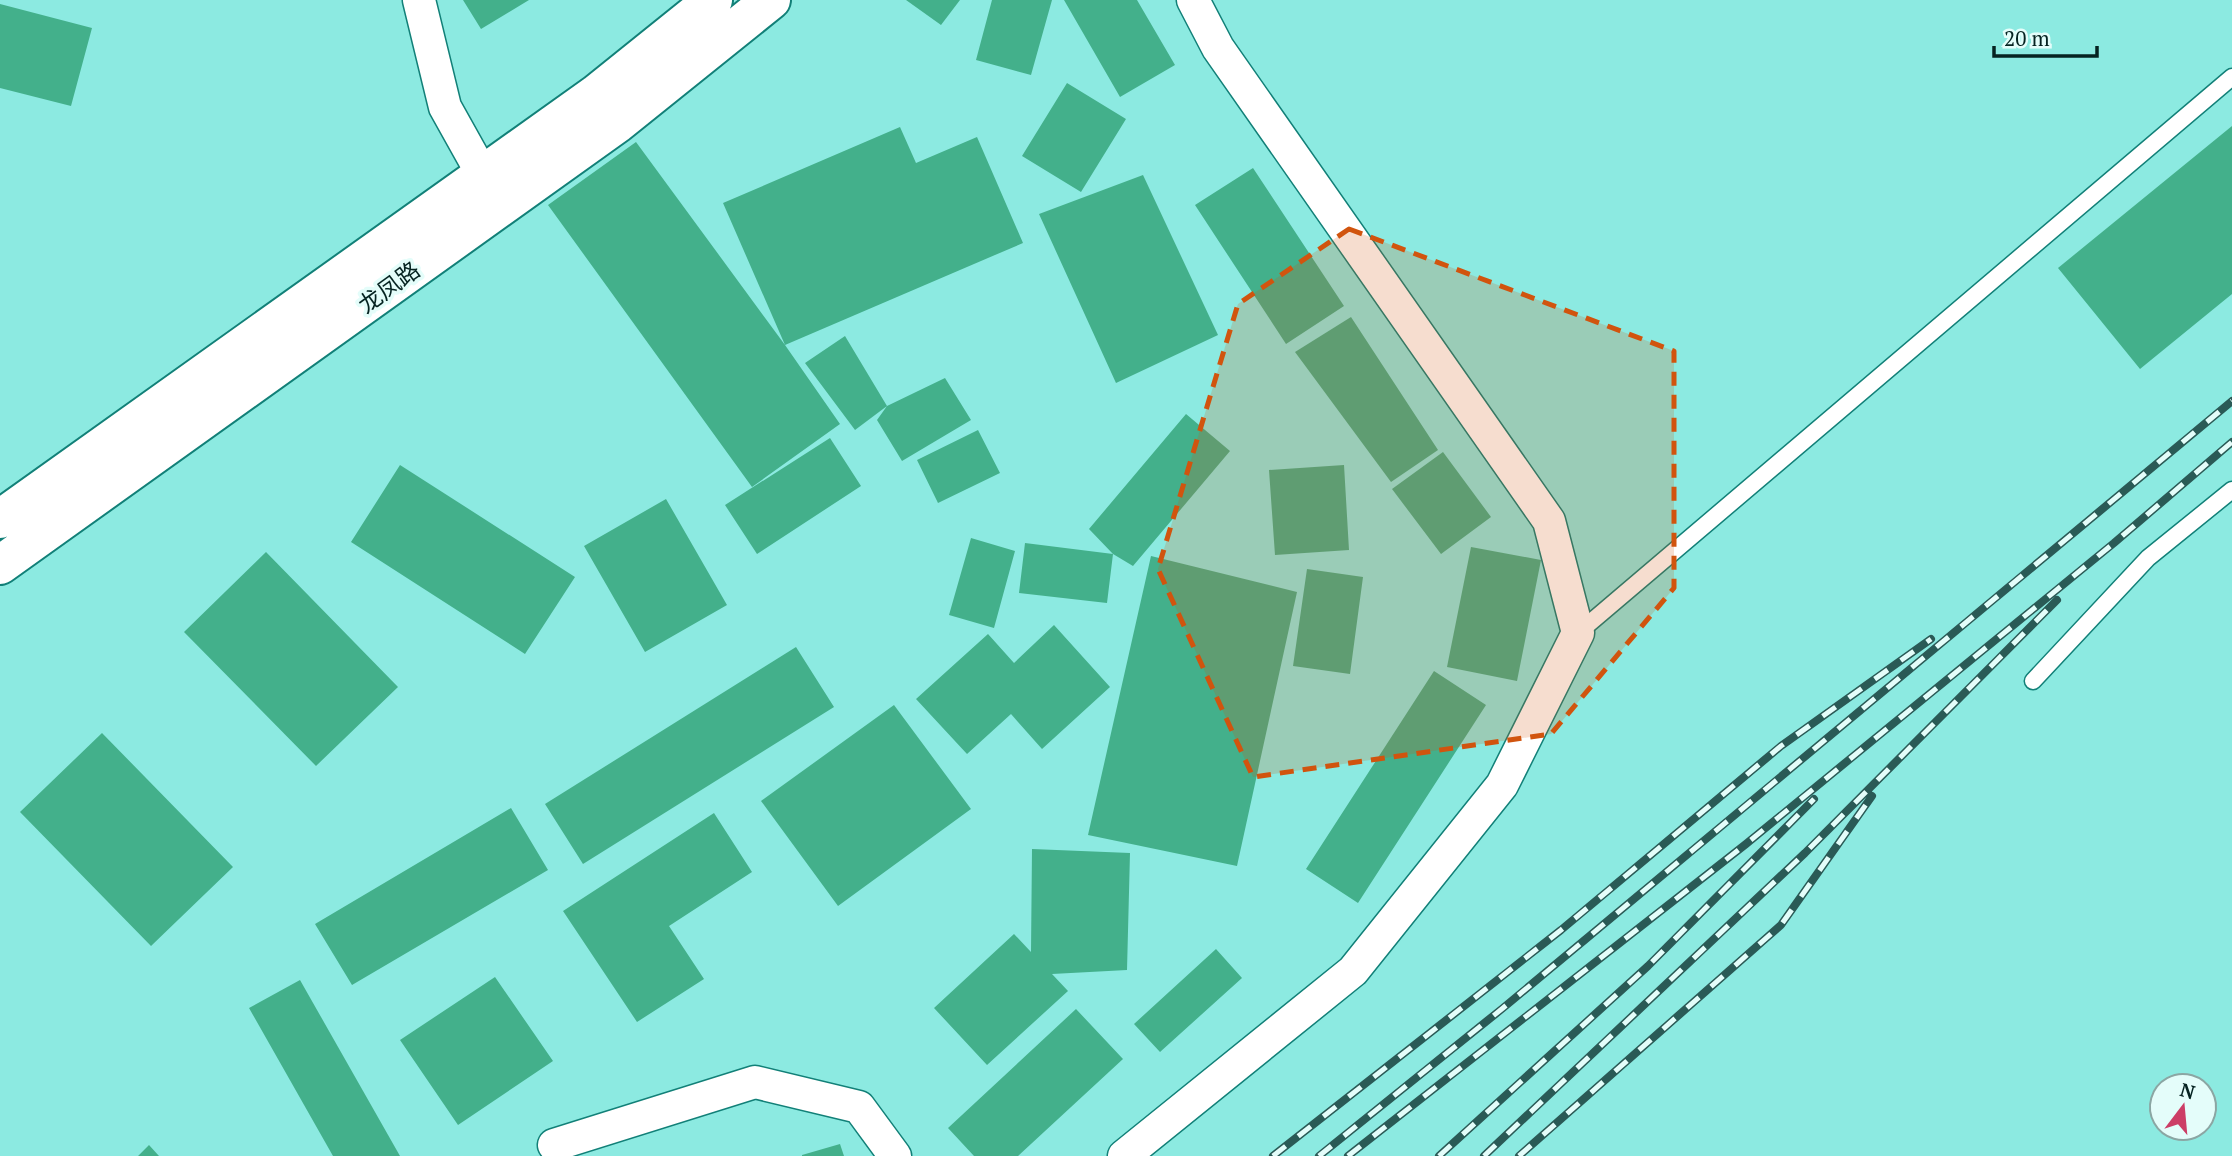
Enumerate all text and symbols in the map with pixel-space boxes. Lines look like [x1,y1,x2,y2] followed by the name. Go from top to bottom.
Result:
[1994,14,2097,58] scale bar
[2004,24,2050,52] text: 20 m
[352,254,426,320] street label: 龙凤路
[2148,1072,2218,1142] north arrow
[2177,1076,2199,1104] text: N

